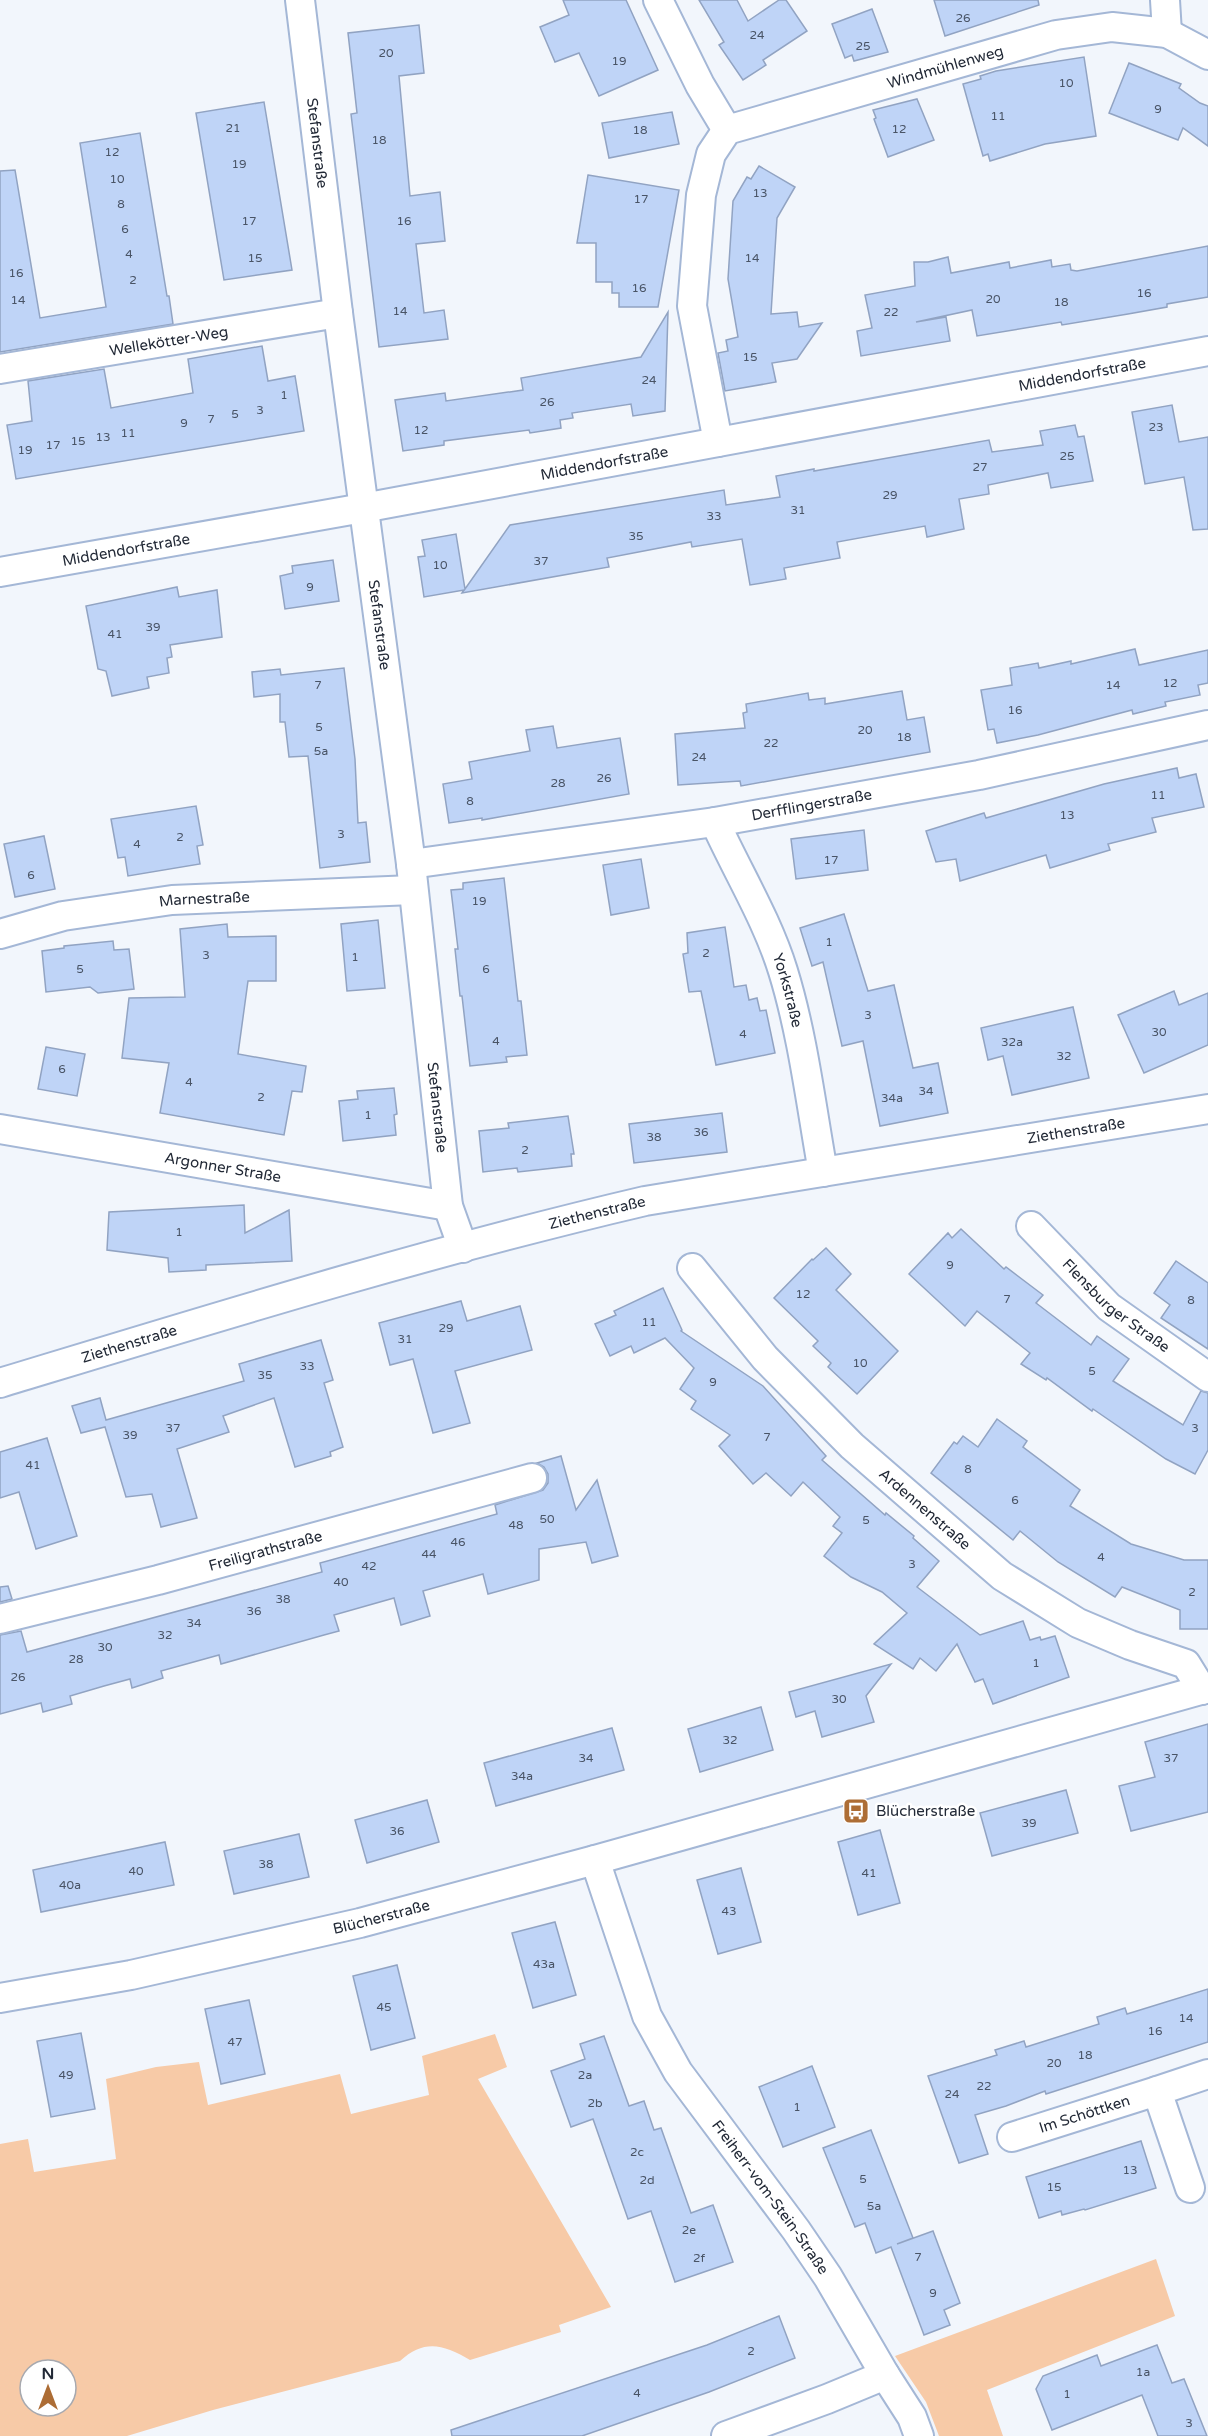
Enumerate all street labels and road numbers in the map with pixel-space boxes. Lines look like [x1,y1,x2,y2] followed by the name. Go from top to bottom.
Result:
[885,42,1006,92] street label: Windmühlenweg
[303,97,332,189] street label: Stefanstraße
[108,322,230,360] street label: Wellekötter-Weg
[1017,354,1147,395] street label: Middendorfstraße
[539,443,670,484] street label: Middendorfstraße
[61,530,191,570] street label: Middendorfstraße
[364,579,394,671] street label: Stefanstraße
[750,785,873,824] street label: Derfflingerstraße
[158,888,250,911] street label: Marnestraße
[769,951,806,1029] street label: Yorkstraße
[424,1061,451,1154] street label: Stefanstraße
[1026,1114,1126,1147] street label: Ziethenstraße
[163,1148,282,1186] street label: Argonner Straße
[547,1192,647,1233] street label: Ziethenstraße
[1059,1255,1173,1356] street label: Flensburger Straße
[79,1321,179,1367] street label: Ziethenstraße
[875,1465,974,1554] street label: Ardennenstraße
[207,1527,324,1575] street label: Freiligrathstraße
[331,1896,432,1938] street label: Blücherstraße
[1037,2091,1132,2137] street label: Im Schöttken
[708,2117,832,2278] street label: Freiherr-vom-Stein-Straße

